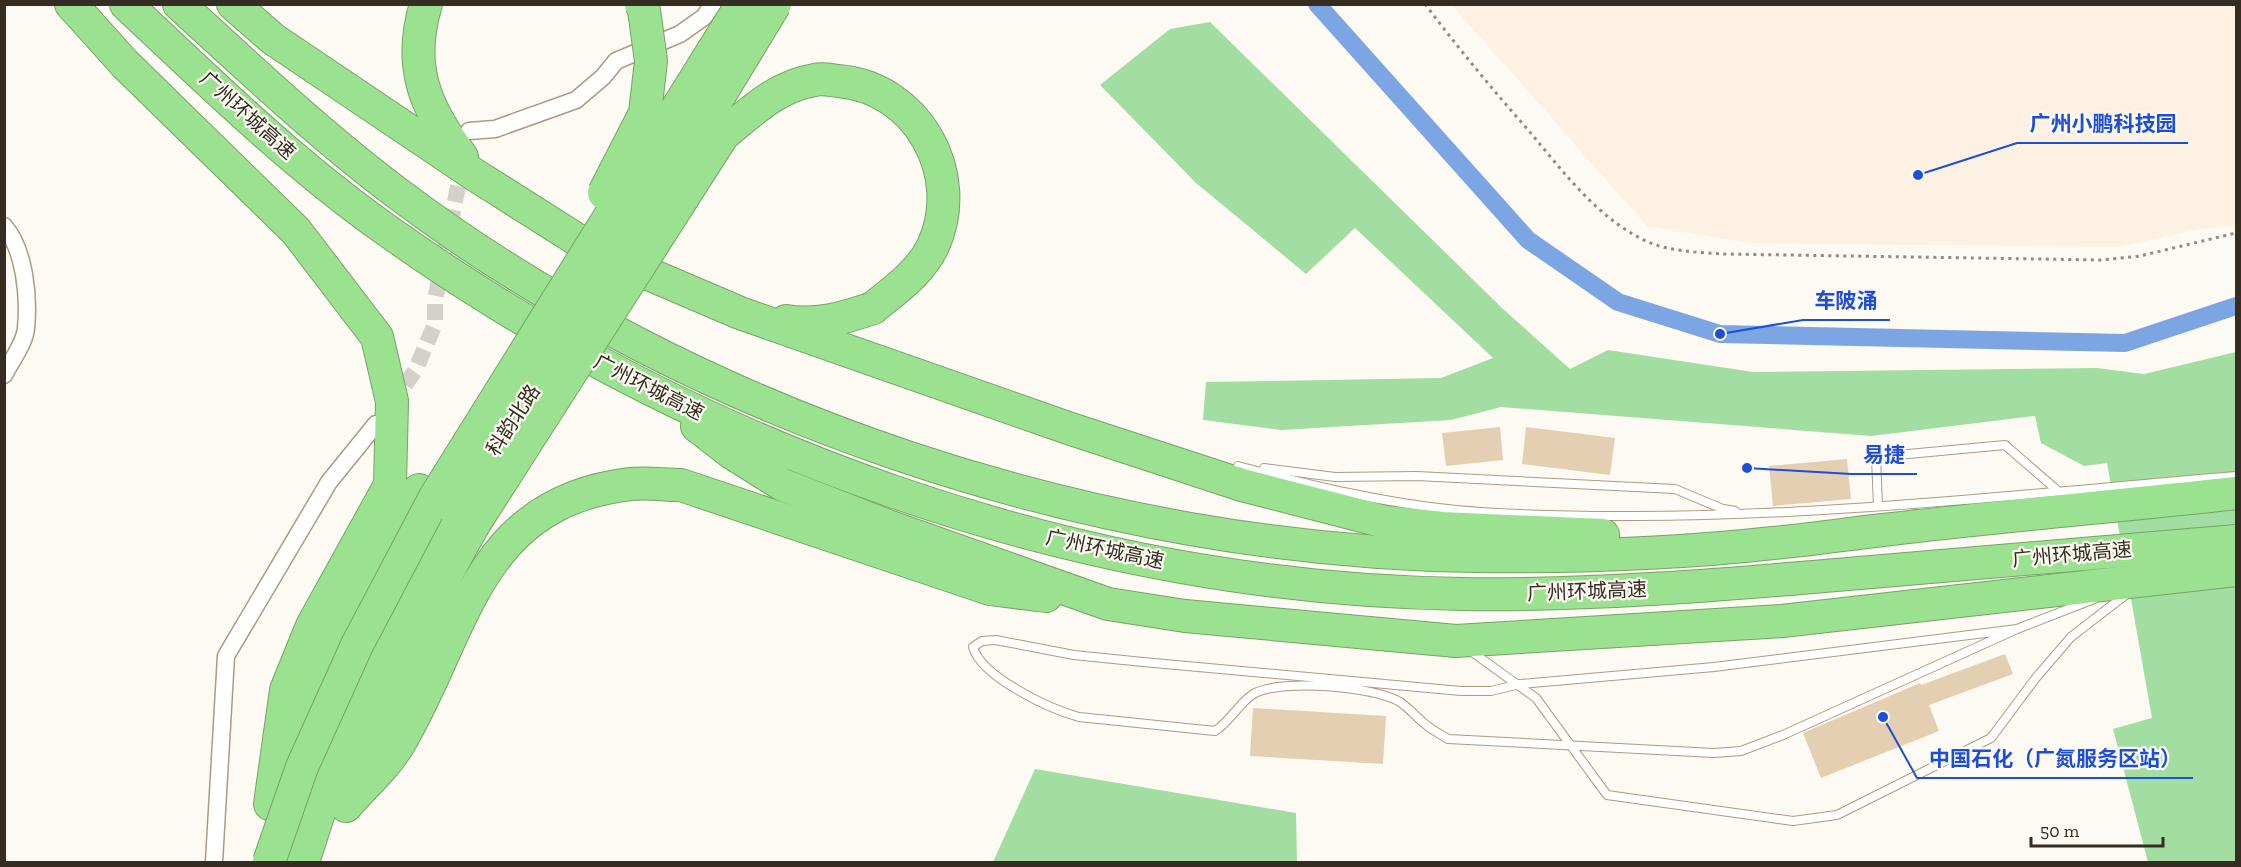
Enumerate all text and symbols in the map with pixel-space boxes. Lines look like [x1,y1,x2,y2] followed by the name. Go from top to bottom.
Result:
[195,66,301,164] street label: 广州环城高速
[2017,104,2188,143] callout: 广州小鹏科技园
[2030,111,2177,136] text: 广州小鹏科技园
[1803,281,1890,320] callout: 车陂涌
[1815,288,1878,313] text: 车陂涌
[590,349,708,425] street label: 广州环城高速
[481,380,545,460] street label: 科韵北路
[1851,435,1917,474] callout: 易捷
[1863,442,1905,467] text: 易捷
[1044,525,1166,573] street label: 广州环城高速
[2011,537,2133,571] street label: 广州环城高速
[1527,577,1647,605] street label: 广州环城高速
[1917,739,2193,778] callout: 中国石化（广氮服务区站）
[1929,746,2181,771] text: 中国石化（广氮服务区站）
[2031,810,2163,848] scale bar
[2040,820,2080,842] text: 50 m

